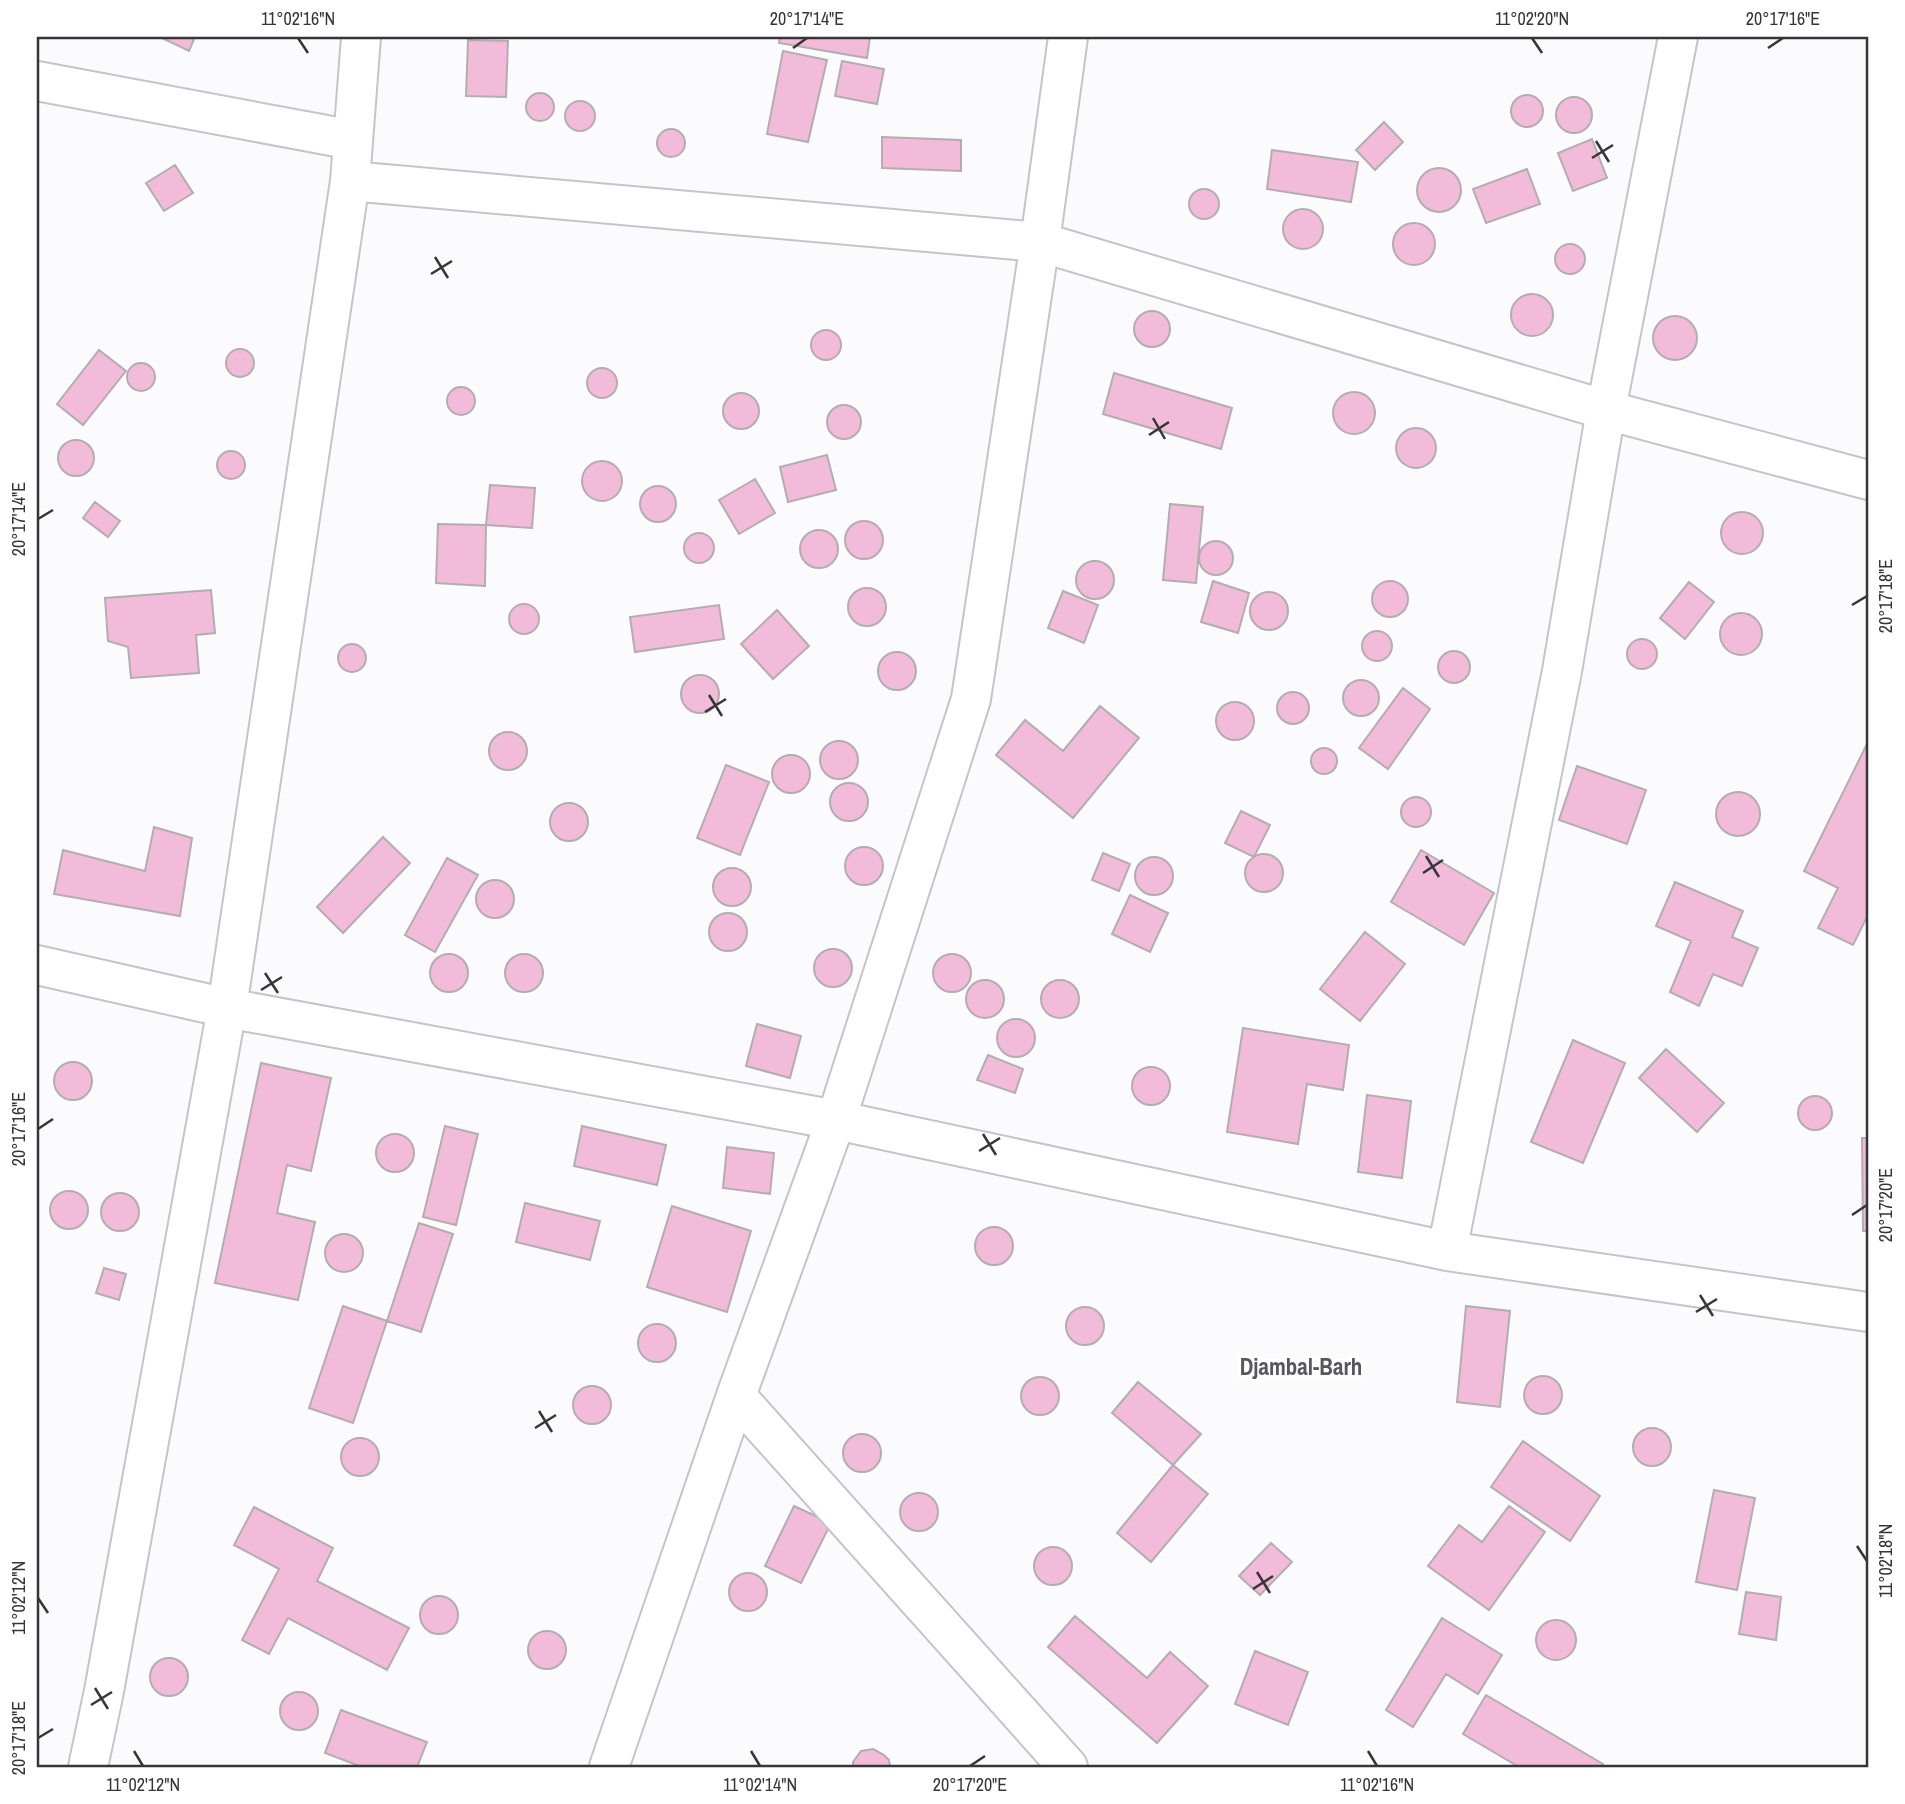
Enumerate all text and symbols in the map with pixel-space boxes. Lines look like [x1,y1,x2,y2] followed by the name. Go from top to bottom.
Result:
[261,6,335,31] text: 11°02'16"N
[770,6,844,31] text: 20°17'14"E
[1495,6,1569,31] text: 11°02'20"N
[1746,6,1820,31] text: 20°17'16"E
[6,482,31,556] text: 20°17'14"E
[1873,559,1898,633] text: 20°17'18"E
[6,1092,31,1166] text: 20°17'16"E
[1873,1168,1898,1242] text: 20°17'20"E
[1240,1351,1362,1382] district label: Djambal-Barh
[1873,1524,1898,1598] text: 11°02'18"N
[6,1561,31,1635] text: 11°02'12"N
[6,1701,31,1775] text: 20°17'18"E
[106,1772,180,1797] text: 11°02'12"N
[723,1772,797,1797] text: 11°02'14"N
[933,1772,1007,1797] text: 20°17'20"E
[1340,1772,1414,1797] text: 11°02'16"N

